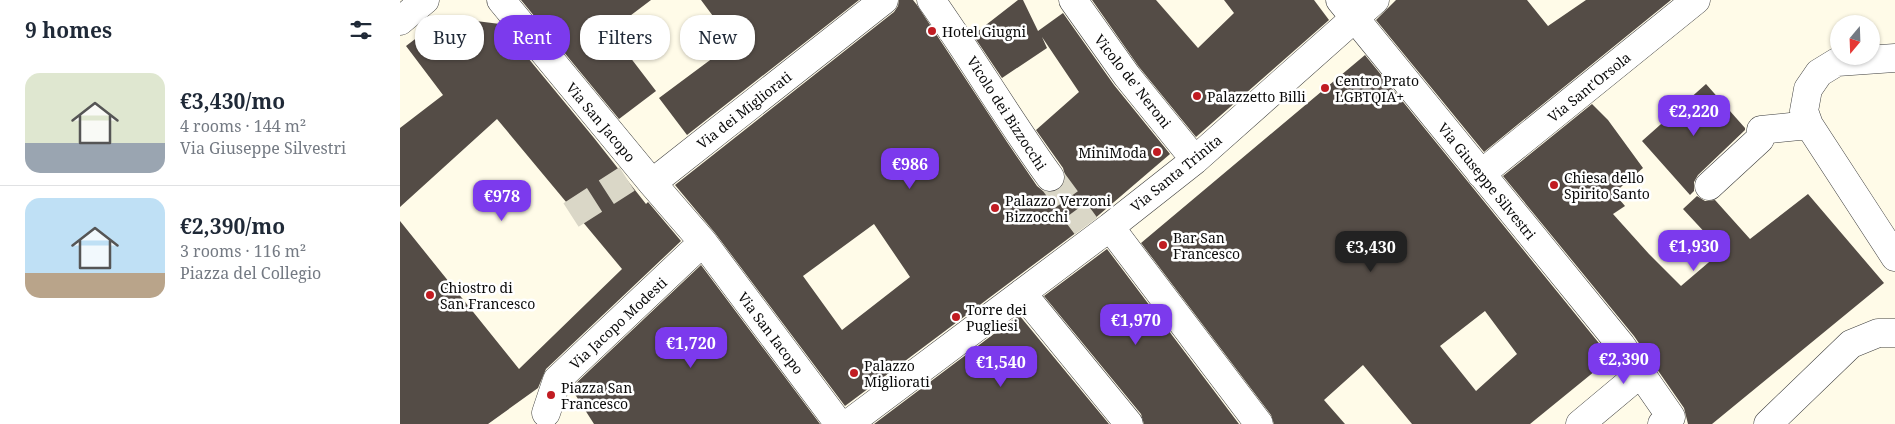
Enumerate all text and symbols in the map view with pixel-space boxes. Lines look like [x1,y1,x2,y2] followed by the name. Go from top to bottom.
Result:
[415,15,484,60] chip: Buy
[494,15,570,60] chip: Rent
[580,15,670,60] chip: Filters
[680,15,755,60] chip: New
[1830,15,1880,65] north arrow
[1830,15,1880,65] map controls
[25,16,112,44] text: 9 homes
[347,16,375,44] icon: filters
[942,22,1027,41] place label: Hotel Giugni
[926,25,938,37] marker: Hotel Giugni
[1090,30,1176,132] street label: Vicolo de' Neroni
[1544,48,1635,126] street label: Via Sant'Orsola
[963,52,1051,174] street label: Vicolo dei Bizzocchi
[693,67,796,153] street label: Via dei Migliorati
[1335,71,1419,106] place label: Centro Prato LGBTQIA+
[562,78,640,166] street label: Via San Jacopo
[1319,82,1331,94] marker: Centro Prato LGBTQIA+
[180,87,285,115] text: €3,430/mo
[1207,87,1306,106] place label: Palazzetto Billi
[1191,90,1203,102] marker: Palazzetto Billi
[65,93,125,153] icon: home
[1653,94,1735,137] pin: €2,220
[1669,100,1719,122] text: €2,220
[180,115,306,137] text: 4 rooms · 144 m²
[1434,119,1540,244] street label: Via Giuseppe Silvestri
[1126,130,1226,216] street label: Via Santa Trinita
[180,137,346,159] text: Via Giuseppe Silvestri
[1078,143,1147,162] place label: MiniModa
[1151,146,1163,158] marker: MiniModa
[880,148,940,190] pin: €986
[892,153,928,175] text: €986
[1564,168,1650,203] place label: Chiesa dello Spirito Santo
[1548,179,1560,191] marker: Chiesa dello Spirito Santo
[472,180,532,222] pin: €978
[484,185,520,207] text: €978
[1005,191,1112,226] place label: Palazzo Verzoni Bizzocchi
[989,202,1001,214] marker: Palazzo Verzoni Bizzocchi
[180,212,285,240] text: €2,390/mo
[65,218,125,278] icon: home
[1173,228,1240,263] place label: Bar San Francesco
[1330,230,1412,273] pin: €3,430
[1653,230,1735,272] pin: €1,930
[1669,235,1719,257] text: €1,930
[1346,236,1396,258] text: €3,430
[1157,239,1169,251] marker: Bar San Francesco
[180,240,306,262] text: 3 rooms · 116 m²
[180,262,321,284] text: Piazza del Collegio
[565,273,671,373] street label: Via Jacopo Modesti
[440,278,535,313] place label: Chiostro di San Francesco
[734,288,808,378] street label: Via San Iacopo
[424,289,436,301] marker: Chiostro di San Francesco
[966,300,1027,335] place label: Torre dei Pugliesi
[1095,304,1177,346] pin: €1,970
[1111,309,1161,331] text: €1,970
[950,311,962,323] marker: Torre dei Pugliesi
[650,326,732,369] pin: €1,720
[666,332,716,354] text: €1,720
[1583,342,1665,385] pin: €2,390
[960,346,1042,388] pin: €1,540
[1599,348,1649,370] text: €2,390
[976,351,1026,373] text: €1,540
[864,356,930,391] place label: Palazzo Migliorati
[848,367,860,379] marker: Palazzo Migliorati
[561,378,632,413] place label: Piazza San Francesco
[545,389,557,401] marker: Piazza San Francesco

